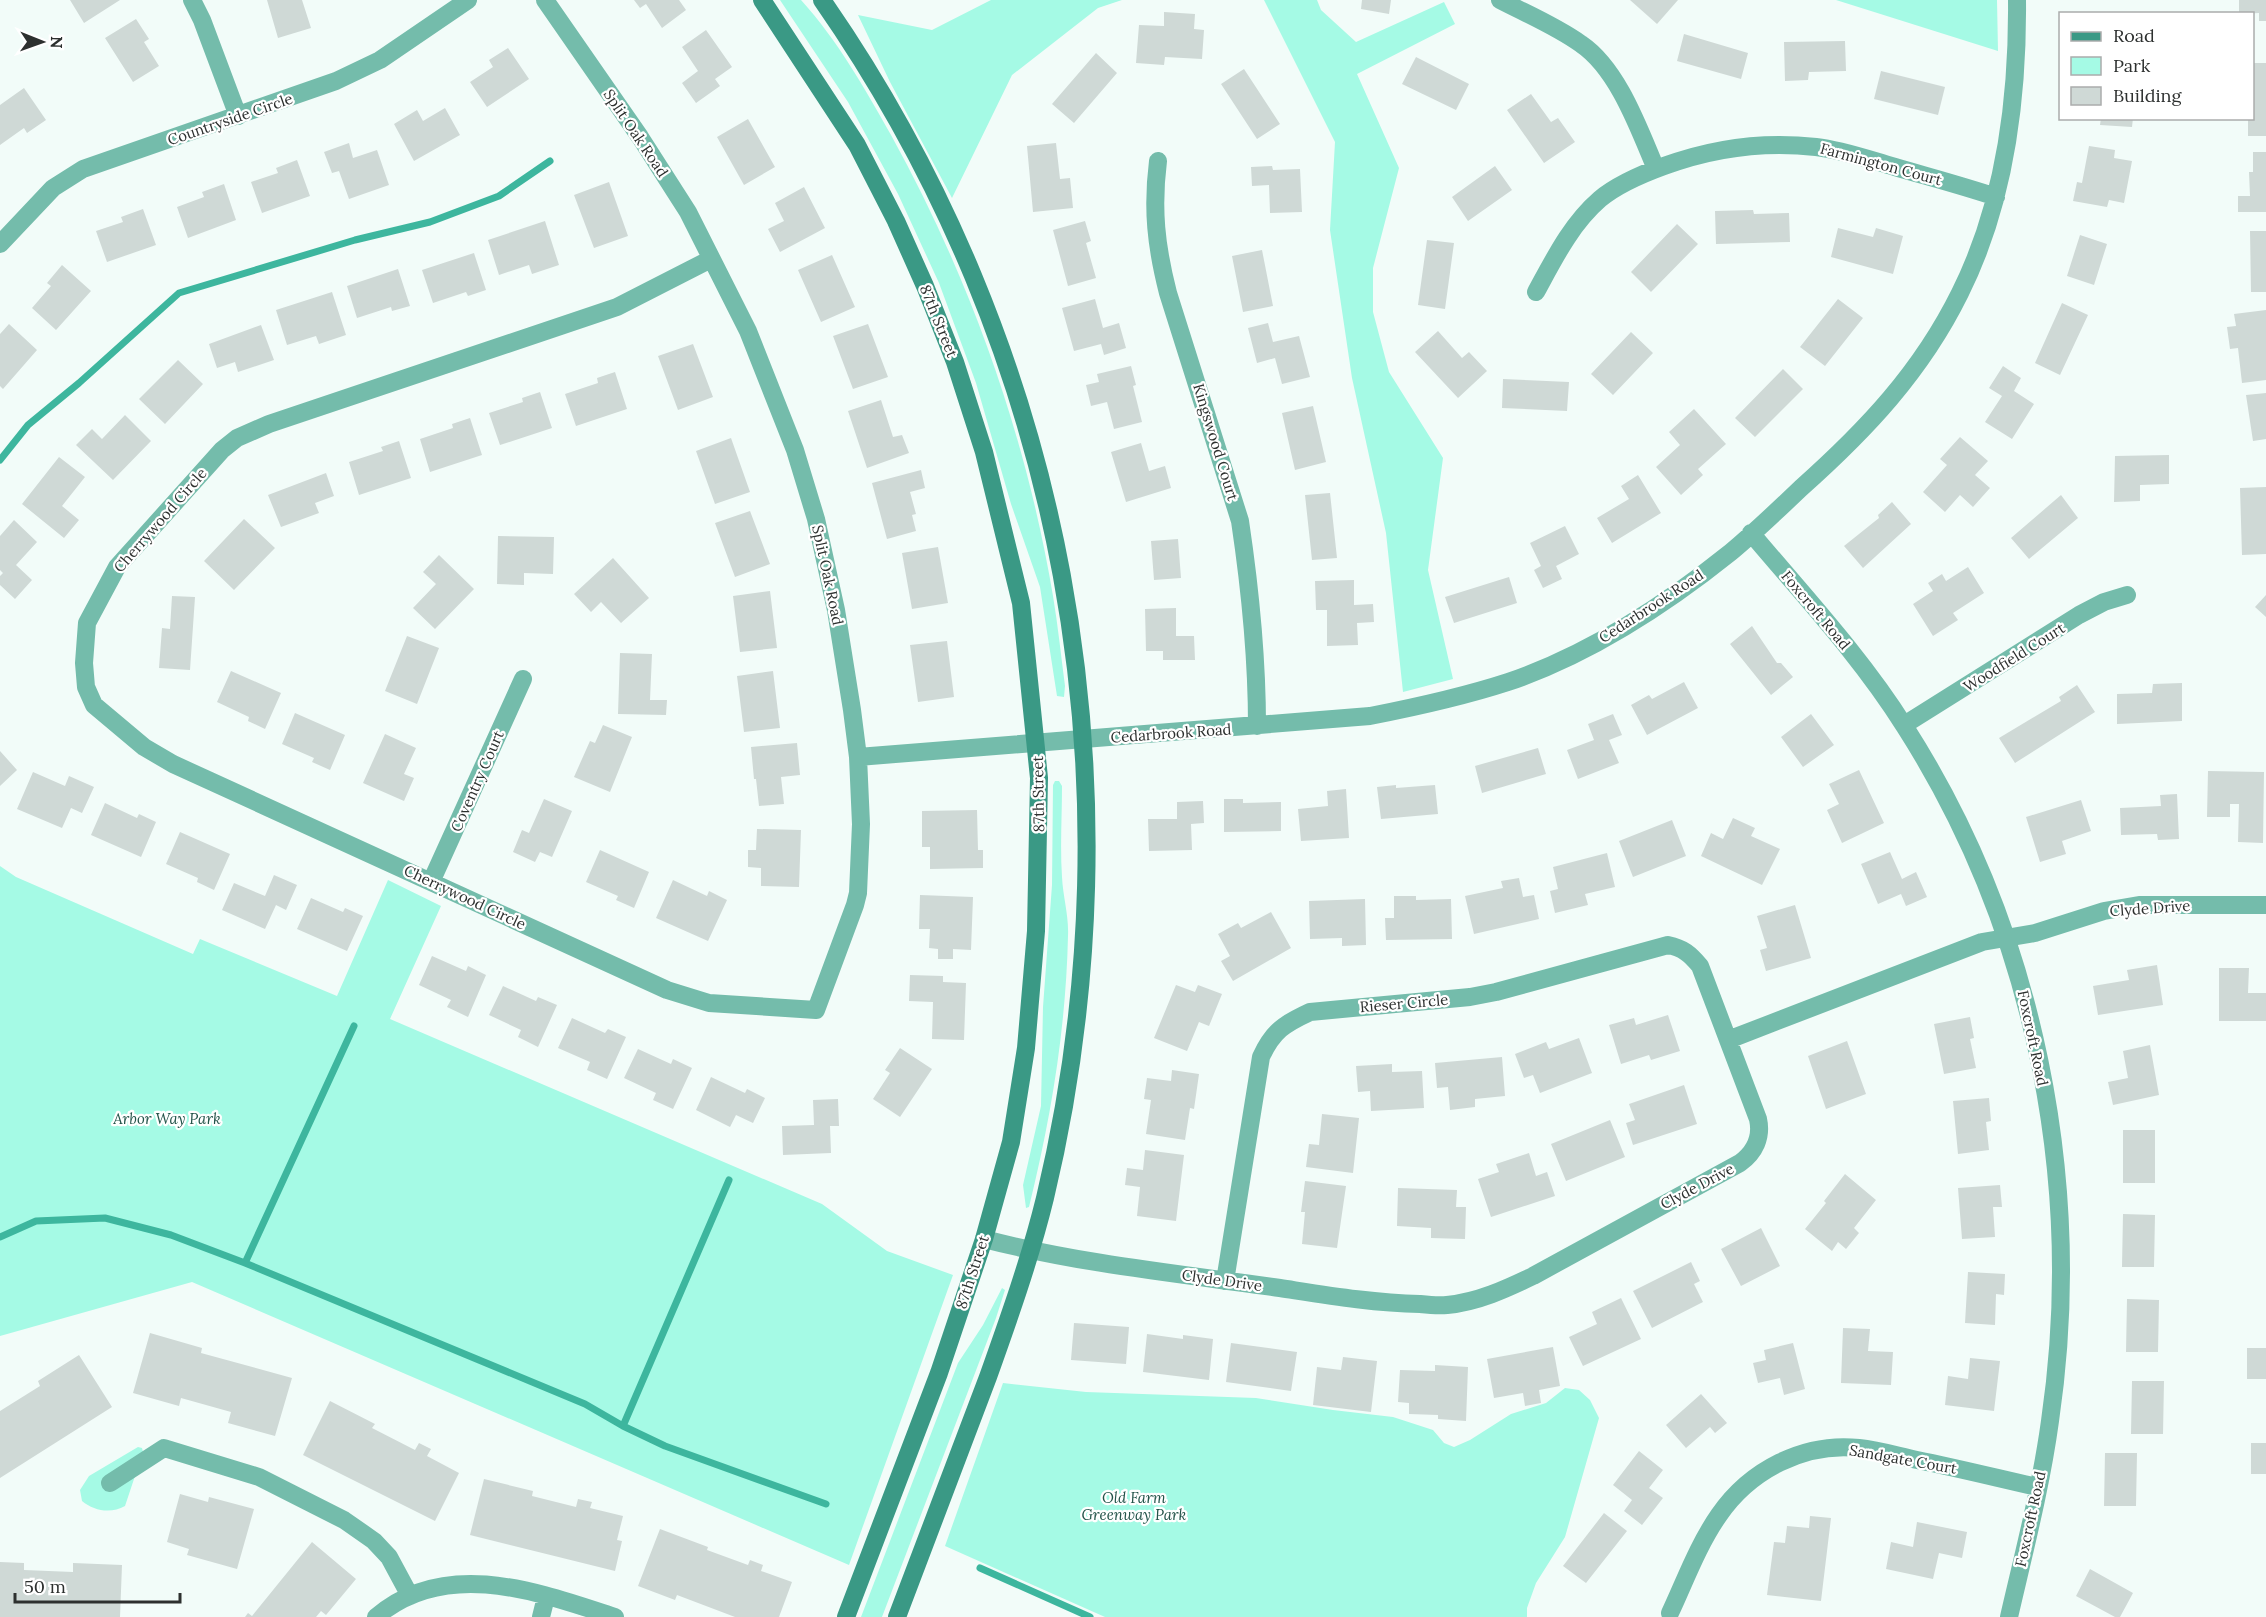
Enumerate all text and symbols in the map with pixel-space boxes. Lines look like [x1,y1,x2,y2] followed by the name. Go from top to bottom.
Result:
[12,12,72,72] north arrow
[2059,12,2254,120] legend
[2113,24,2155,47] text: Road
[47,36,67,49] text: N
[2113,54,2151,77] text: Park
[2113,84,2183,107] text: Building
[600,85,672,181] street label: Split Oak Road
[165,89,295,149] street label: Countryside Circle
[1818,139,1944,189] street label: Farmington Court
[916,282,962,360] street label: 87th Street
[1189,381,1243,503] street label: Kingswood Court
[109,464,211,576] street label: Cherrywood Circle
[808,523,848,627] street label: Split Oak Road
[1595,565,1707,647] street label: Cedarbrook Road
[1777,567,1855,653] street label: Foxcroft Road
[1960,618,2068,696] street label: Woodfield Court
[1110,719,1232,747] street label: Cedarbrook Road
[446,727,508,835] street label: Coventry Court
[1028,755,1048,832] street label: 87th Street
[401,860,529,934] street label: Cherrywood Circle
[2109,896,2191,920] street label: Clyde Drive
[2014,988,2052,1088] street label: Foxcroft Road
[1359,990,1449,1016] street label: Rieser Circle
[112,1109,221,1128] park label: Arbor Way Park
[1657,1159,1737,1213] street label: Clyde Drive
[951,1232,993,1311] street label: 87th Street
[1181,1265,1263,1295] street label: Clyde Drive
[1848,1440,1958,1478] street label: Sandgate Court
[2011,1469,2049,1569] street label: Foxcroft Road
[1082,1488,1187,1524] park label: Old Farm Greenway Park
[15,1566,180,1604] scale bar
[24,1575,66,1598] text: 50 m

